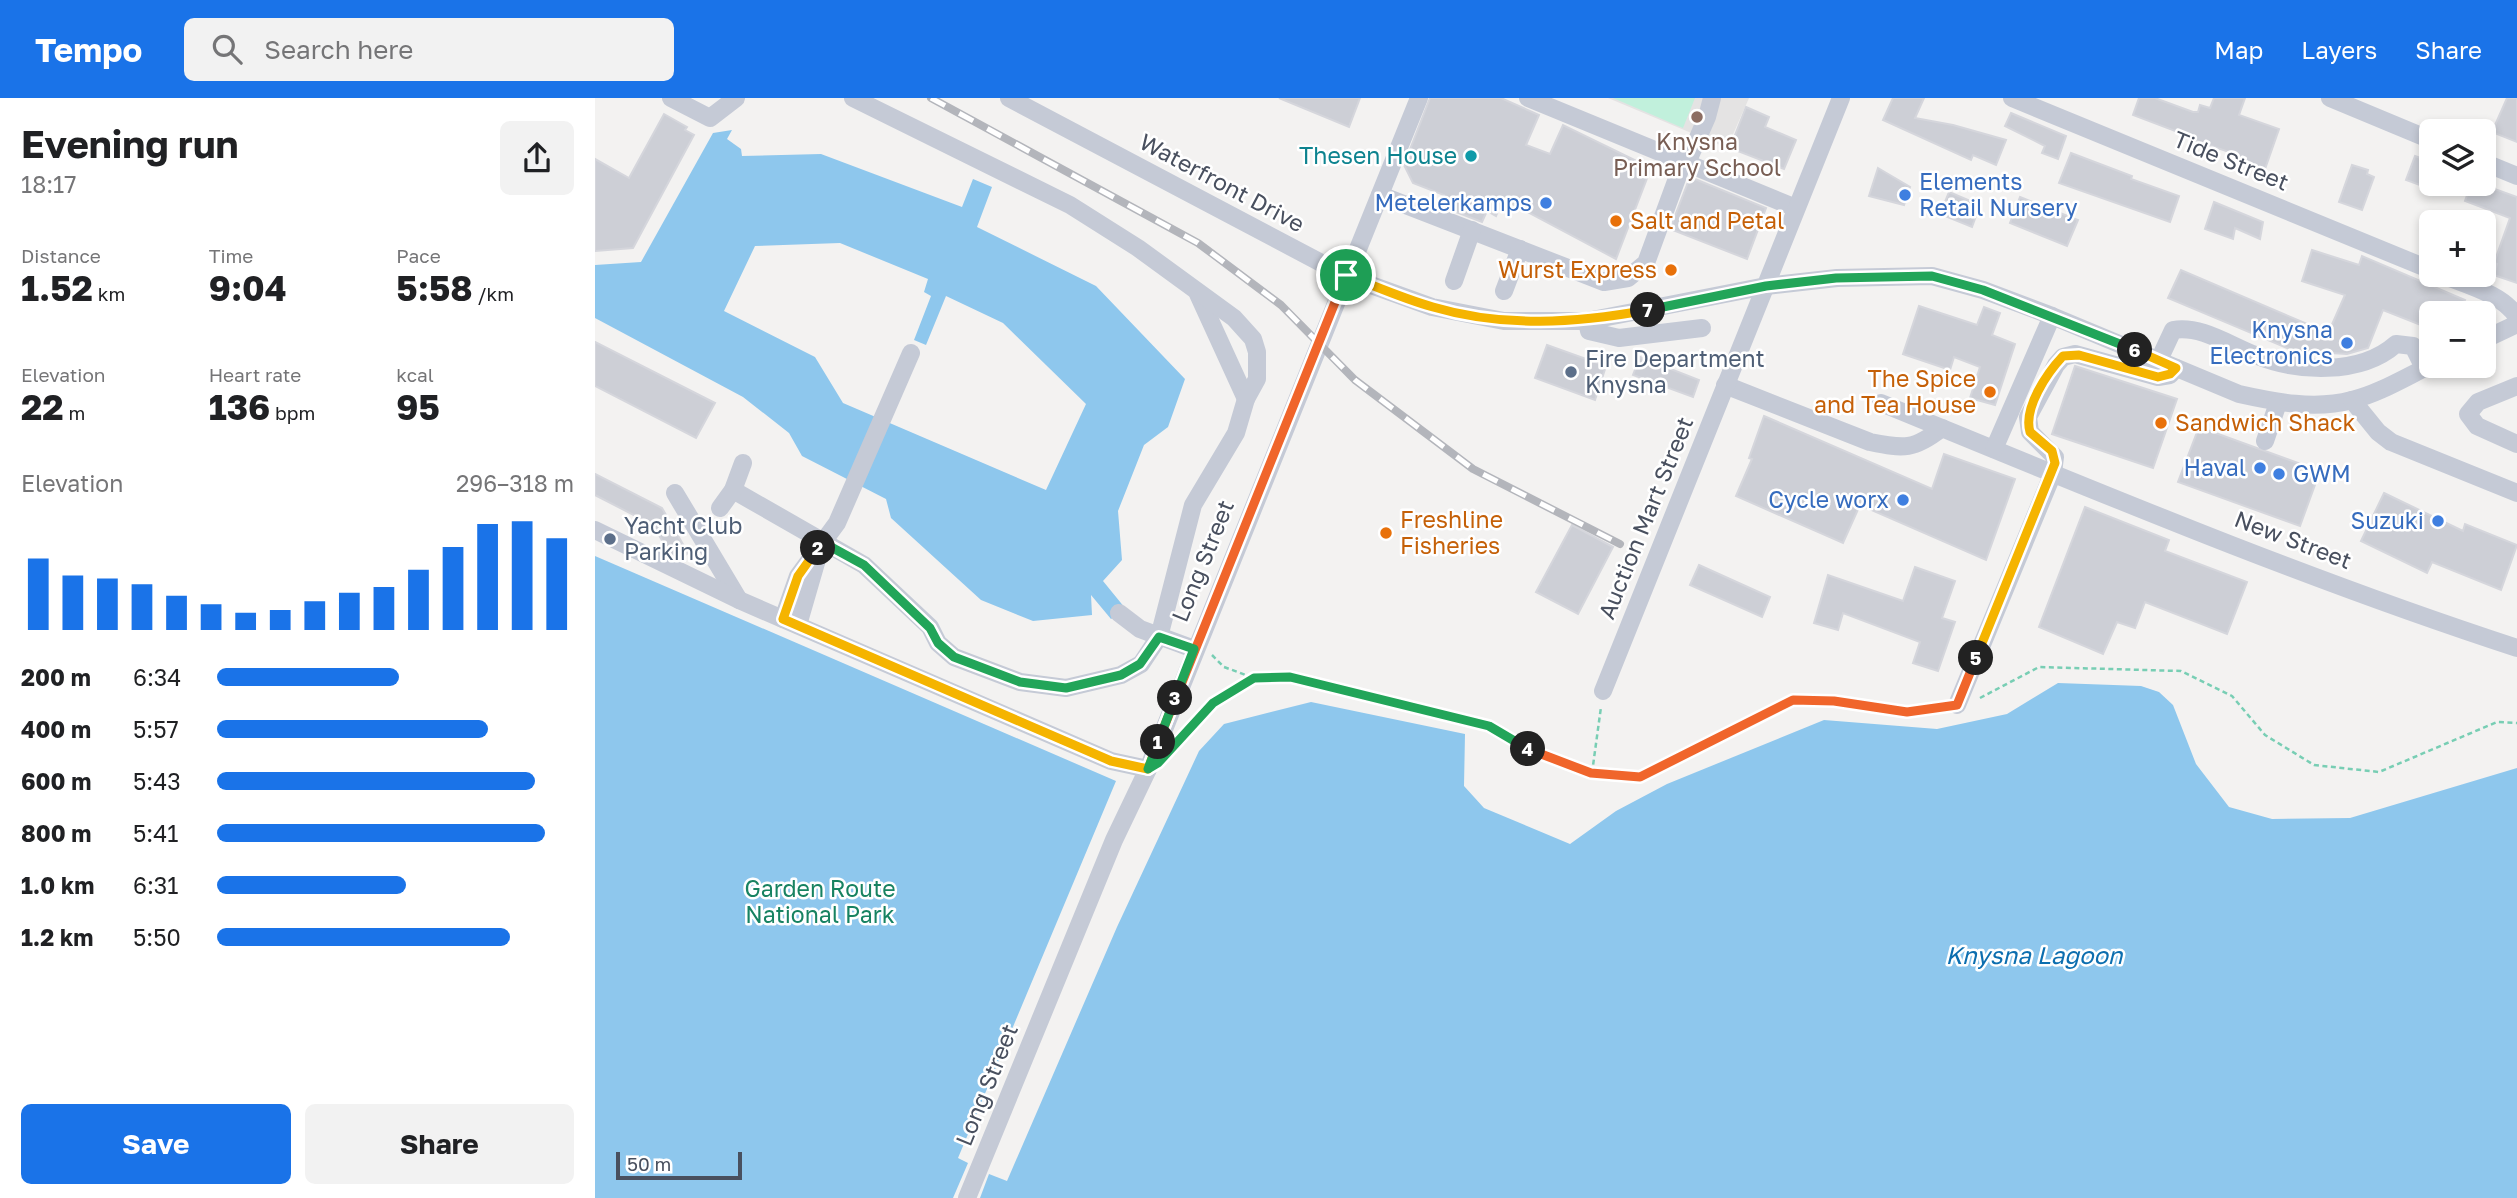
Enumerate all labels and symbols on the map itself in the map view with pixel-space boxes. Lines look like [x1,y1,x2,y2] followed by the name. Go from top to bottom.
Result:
[1689,109,1705,125] marker: Knysna Primary School
[2170,124,2293,196] street label: Tide Street
[1135,127,1310,237] street label: Waterfront Drive
[1613,127,1781,181] place label: Knysna Primary School
[1299,141,1457,169] place label: Thesen House
[1463,148,1479,164] marker: Thesen House
[1919,167,2078,221] place label: Elements Retail Nursery
[1897,187,1913,203] marker: Elements Retail Nursery
[1374,188,1532,216] place label: Metelerkamps
[1538,195,1554,211] marker: Metelerkamps
[1630,206,1784,234] place label: Salt and Petal
[1608,213,1624,229] marker: Salt and Petal
[1316,245,1376,305] pin
[1498,255,1657,283] place label: Wurst Express
[1663,262,1679,278] marker: Wurst Express
[1631,292,1665,328] pin: 7
[2209,315,2333,369] place label: Knysna Electronics
[2117,332,2153,368] pin: 6
[2339,335,2355,351] marker: Knysna Electronics
[1585,344,1765,398] place label: Fire Department Knysna
[1563,364,1579,380] marker: Fire Department Knysna
[1814,364,1976,418] place label: The Spice and Tea House
[1982,384,1998,400] marker: The Spice and Tea House
[2175,408,2356,436] place label: Sandwich Shack
[1592,412,1698,623] street label: Auction Mart Street
[2153,415,2169,431] marker: Sandwich Shack
[2183,453,2246,481] place label: Haval
[2293,459,2351,487] place label: GWM
[2252,460,2268,476] marker: Haval
[2271,466,2287,482] marker: GWM
[1768,485,1889,513] place label: Cycle worx
[1895,492,1911,508] marker: Cycle worx
[1165,496,1239,626] street label: Long Street
[2231,504,2356,574] street label: New Street
[1400,505,1503,559] place label: Freshline Fisheries
[2351,506,2424,534] place label: Suzuki
[624,511,742,565] place label: Yacht Club Parking
[2430,513,2446,529] marker: Suzuki
[1378,525,1394,541] marker: Freshline Fisheries
[602,531,618,547] marker: Yacht Club Parking
[801,531,836,566] pin: 2
[1959,640,1993,676] pin: 5
[1157,680,1193,716] pin: 3
[1141,724,1175,760] pin: 1
[1511,732,1545,766] pin: 4
[745,874,896,928] park label: Garden Route National Park
[1945,940,2124,970] water label: Knysna Lagoon
[949,1020,1023,1150] street label: Long Street
[616,1149,742,1181] scale bar

